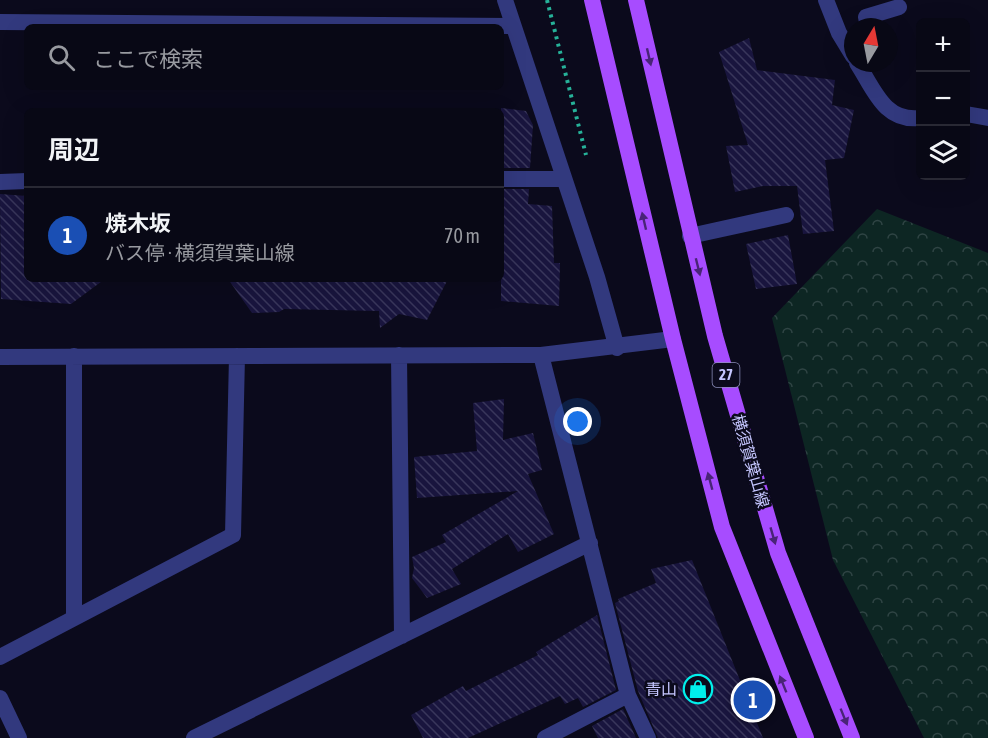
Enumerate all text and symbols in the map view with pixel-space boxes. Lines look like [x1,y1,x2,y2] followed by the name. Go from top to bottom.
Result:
[844,18,898,72] north arrow
[916,18,970,180] map controls
[916,18,970,72] button: +
[24,24,504,90] search box
[45,41,78,74] icon: search
[93,46,203,72] text: ここで検索
[645,48,654,67] one-way arrow
[916,72,970,126] button: −
[916,126,970,180] button: layers
[48,135,100,165] text: 周辺
[105,210,171,236] text: 焼木坂
[639,212,649,230] one-way arrow
[63,224,72,247] text: 1
[444,224,480,247] text: 70 m
[105,241,295,264] text: バス停 · 横須賀葉山線
[693,258,703,277] one-way arrow
[712,363,740,387] road number: 27
[563,407,592,436] your location
[729,412,773,510] street label: 横須賀葉山線
[704,472,714,490] one-way arrow
[769,527,778,545] one-way arrow
[682,673,714,705] shop icon: 青山
[778,675,787,693] one-way arrow
[734,678,772,722] pin: 1
[645,680,677,698] place label: 青山
[839,709,849,727] one-way arrow

